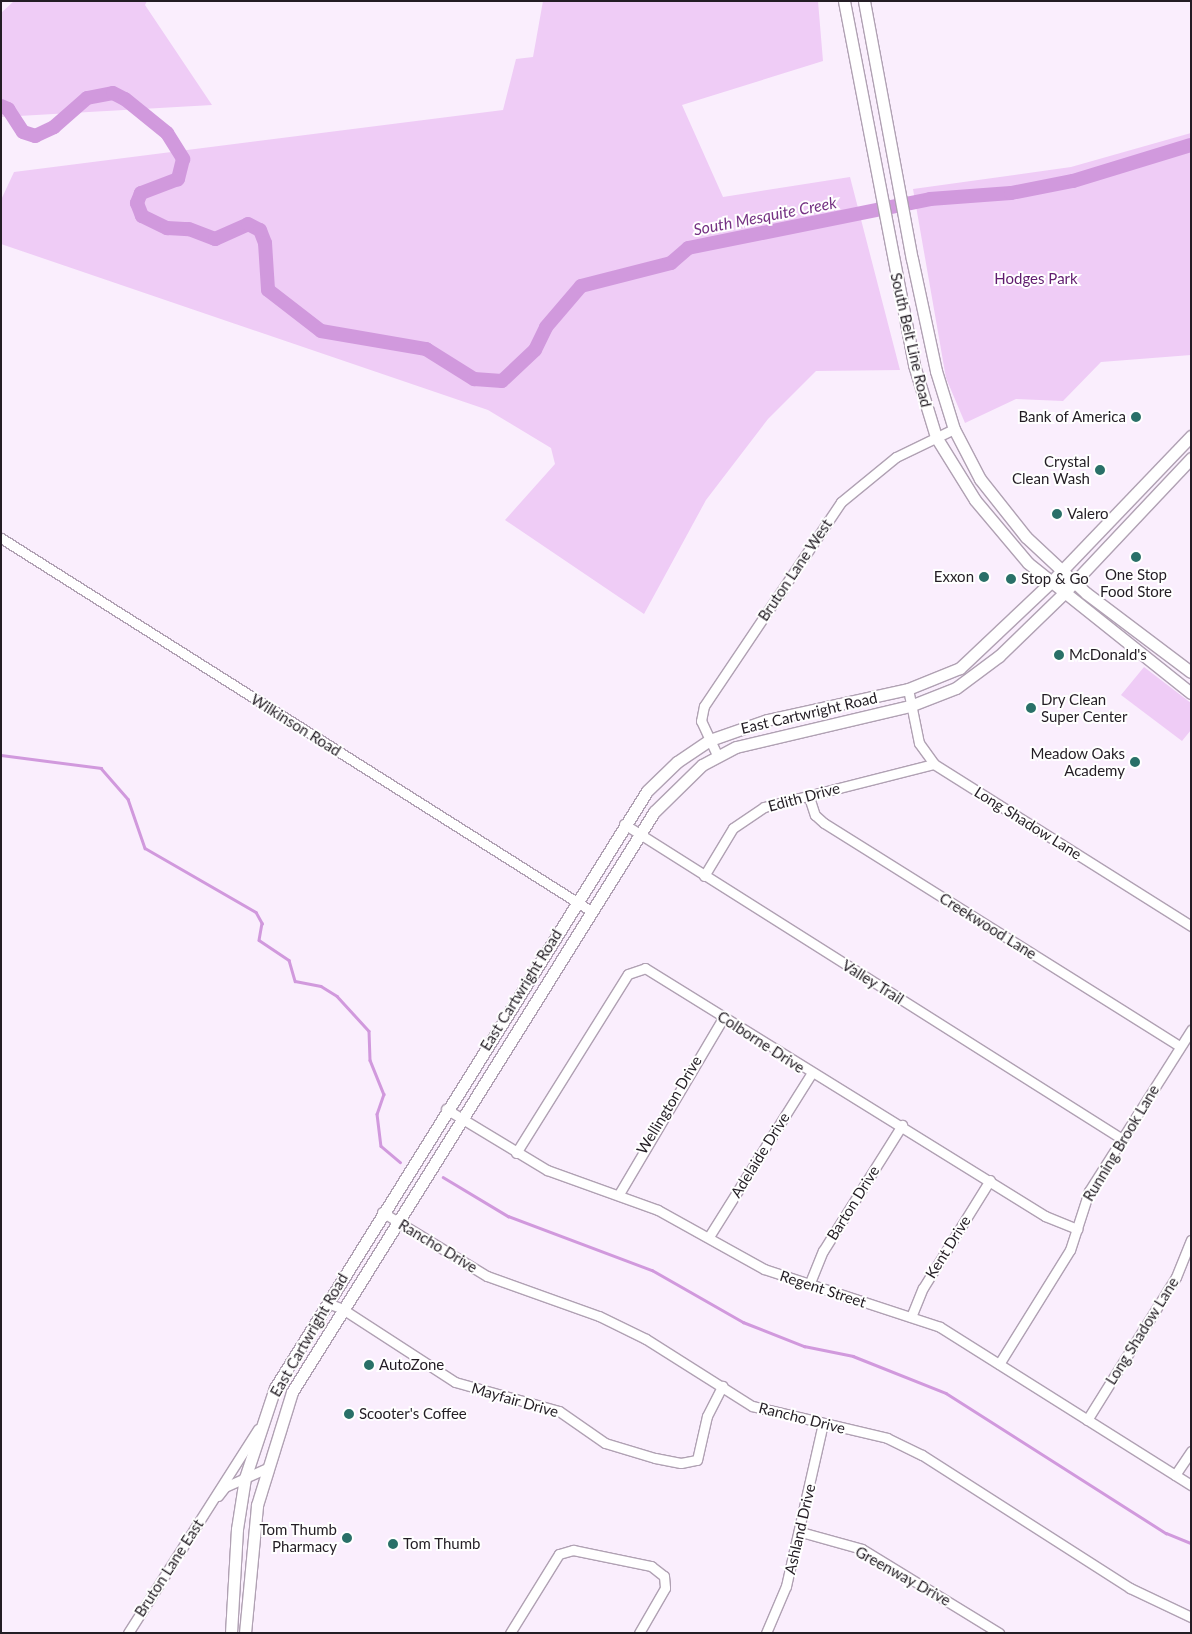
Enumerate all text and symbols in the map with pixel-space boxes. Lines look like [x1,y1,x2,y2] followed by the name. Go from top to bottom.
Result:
[692,193,838,239] water label: South Mesquite Creek
[994,270,1078,288] park label: Hodges Park
[887,271,935,409] street label: South Belt Line Road
[1018,408,1126,426] place label: Bank of America
[1130,411,1142,423] marker: Bank of America
[1012,452,1090,487] place label: Crystal Clean Wash
[1094,464,1106,476] marker: Crystal Clean Wash
[1067,505,1109,523] place label: Valero
[1051,508,1063,520] marker: Valero
[754,516,836,624] street label: Bruton Lane West
[1130,551,1142,563] marker: One Stop Food Store
[1100,565,1172,600] place label: One Stop Food Store
[934,568,974,586] place label: Exxon
[1021,570,1089,588] place label: Stop & Go
[978,571,990,583] marker: Exxon
[1005,573,1017,585] marker: Stop & Go
[1069,646,1147,664] place label: McDonald's
[1053,649,1065,661] marker: McDonald's
[739,689,879,737] street label: East Cartwright Road
[248,690,344,760] street label: Wilkinson Road
[1041,690,1128,725] place label: Dry Clean Super Center
[1025,702,1037,714] marker: Dry Clean Super Center
[1030,744,1125,779] place label: Meadow Oaks Academy
[1129,756,1141,768] marker: Meadow Oaks Academy
[766,779,842,815] street label: Edith Drive
[971,783,1085,863] street label: Long Shadow Lane
[936,889,1040,963] street label: Creekwood Lane
[476,926,566,1054] street label: East Cartwright Road
[839,956,907,1008] street label: Valley Trail
[714,1007,808,1077] street label: Colborne Drive
[633,1053,705,1157] street label: Wellington Drive
[1079,1082,1163,1204] street label: Running Brook Lane
[727,1109,793,1201] street label: Adelaide Drive
[823,1162,883,1244] street label: Barton Drive
[922,1212,974,1282] street label: Kent Drive
[395,1215,481,1277] street label: Rancho Drive
[778,1267,868,1311] street label: Regent Street
[266,1270,352,1400] street label: East Cartwright Road
[1102,1274,1182,1388] street label: Long Shadow Lane
[379,1356,444,1374] place label: AutoZone
[363,1359,375,1371] marker: AutoZone
[469,1379,561,1421] street label: Mayfair Drive
[757,1399,847,1437] street label: Rancho Drive
[359,1405,467,1423] place label: Scooter's Coffee
[343,1408,355,1420] marker: Scooter's Coffee
[781,1482,819,1576] street label: Ashland Drive
[131,1516,207,1620] street label: Bruton Lane East
[259,1520,337,1555] place label: Tom Thumb Pharmacy
[341,1532,353,1544] marker: Tom Thumb Pharmacy
[403,1535,481,1553] place label: Tom Thumb
[387,1538,399,1550] marker: Tom Thumb
[852,1542,954,1610] street label: Greenway Drive

